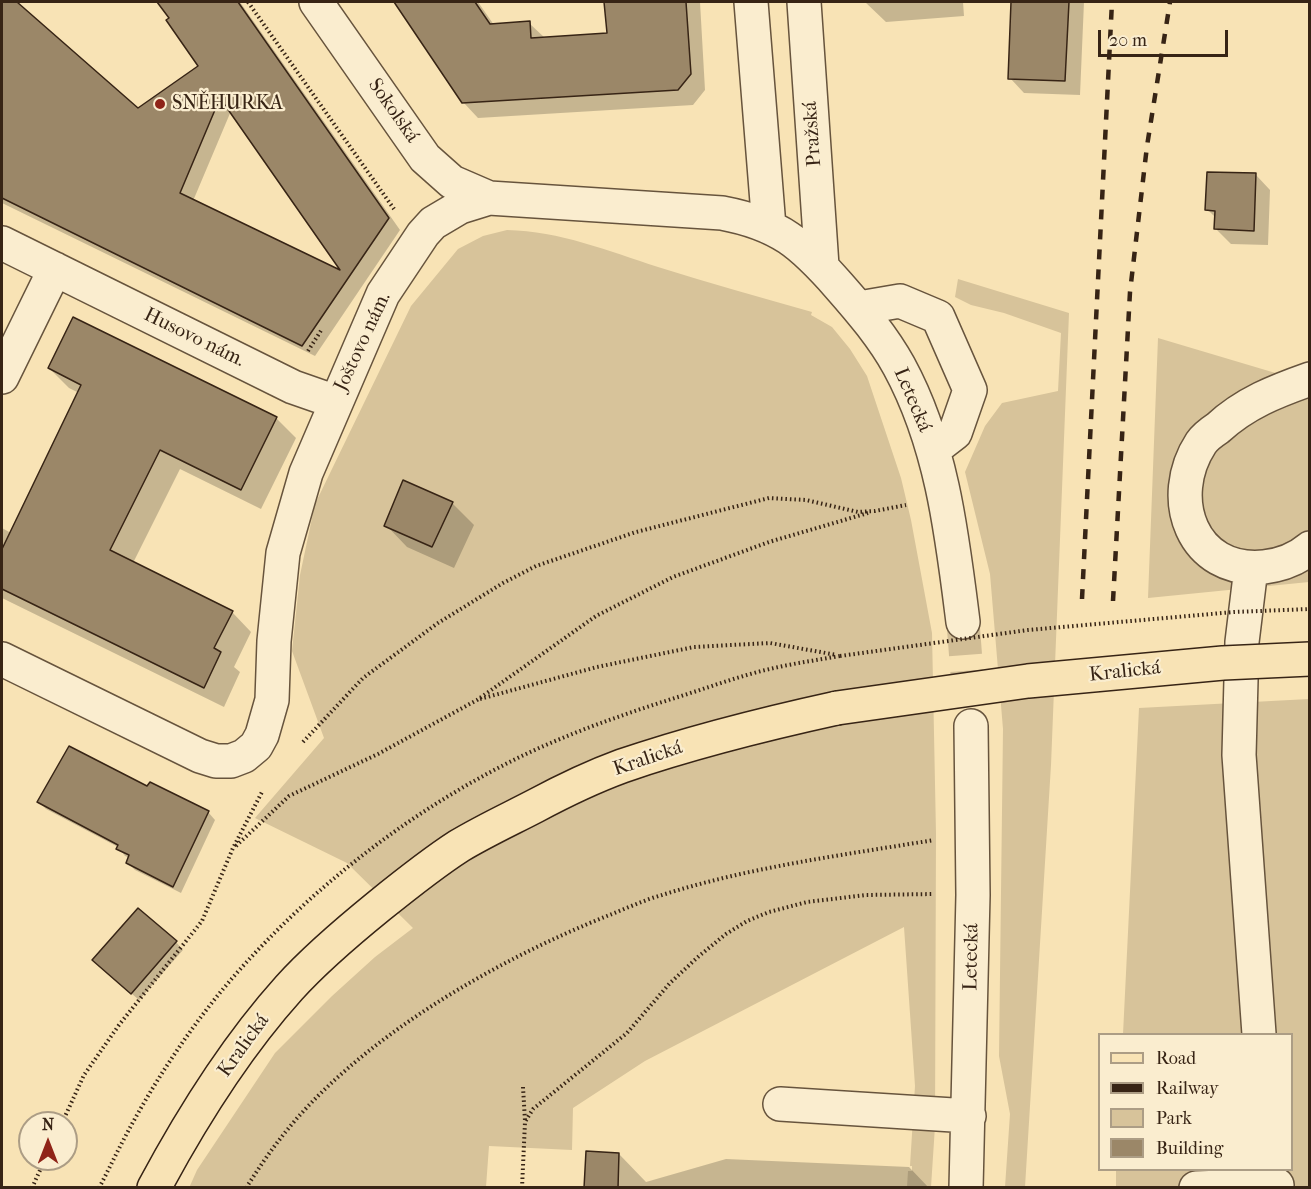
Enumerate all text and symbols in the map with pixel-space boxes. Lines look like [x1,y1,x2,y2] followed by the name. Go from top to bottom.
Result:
[1101,18,1232,56] scale bar
[1109,30,1147,51] text: 20 m
[362,74,424,148] street label: Sokolská
[172,92,283,116] place label: SNĚHURKA
[153,97,167,111] marker: SNĚHURKA
[799,100,827,168] street label: Pražská
[330,288,396,396] street label: Joštovo nám.
[140,303,248,373] street label: Husovo nám.
[888,364,936,436] street label: Letecká
[1088,656,1162,688] street label: Kralická
[610,736,686,782] street label: Kralická
[959,923,985,991] street label: Letecká
[213,1010,275,1082] street label: Kralická
[1098,1033,1293,1171] legend
[1156,1048,1196,1069] text: Road
[1156,1078,1219,1099] text: Railway
[1156,1108,1192,1129] text: Park
[18,1111,78,1171] north arrow
[42,1115,54,1134] text: N
[1156,1138,1223,1159] text: Building

